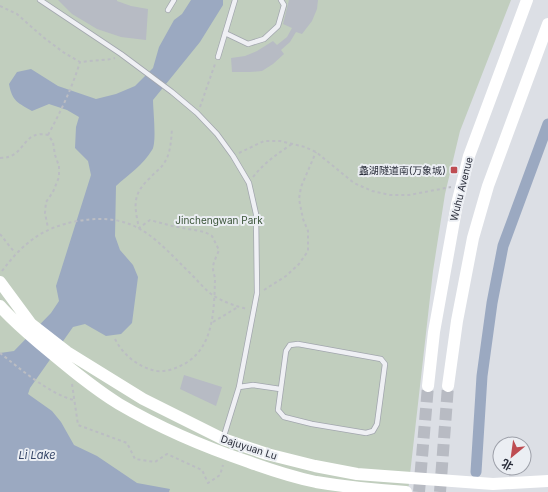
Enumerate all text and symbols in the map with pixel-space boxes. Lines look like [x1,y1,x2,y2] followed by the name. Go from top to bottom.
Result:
[447,156,475,222] street label: Wuhu Avenue
[359,164,446,176] place label: 蠡湖隧道南(万象城)
[449,165,459,175] marker: 蠡湖隧道南(万象城)
[175,214,263,226] park label: Jinchengwan Park
[219,432,279,462] street label: Dajuyuan Lu
[492,436,532,476] north arrow
[18,448,56,462] water label: Li Lake
[499,456,515,474] text: 北

